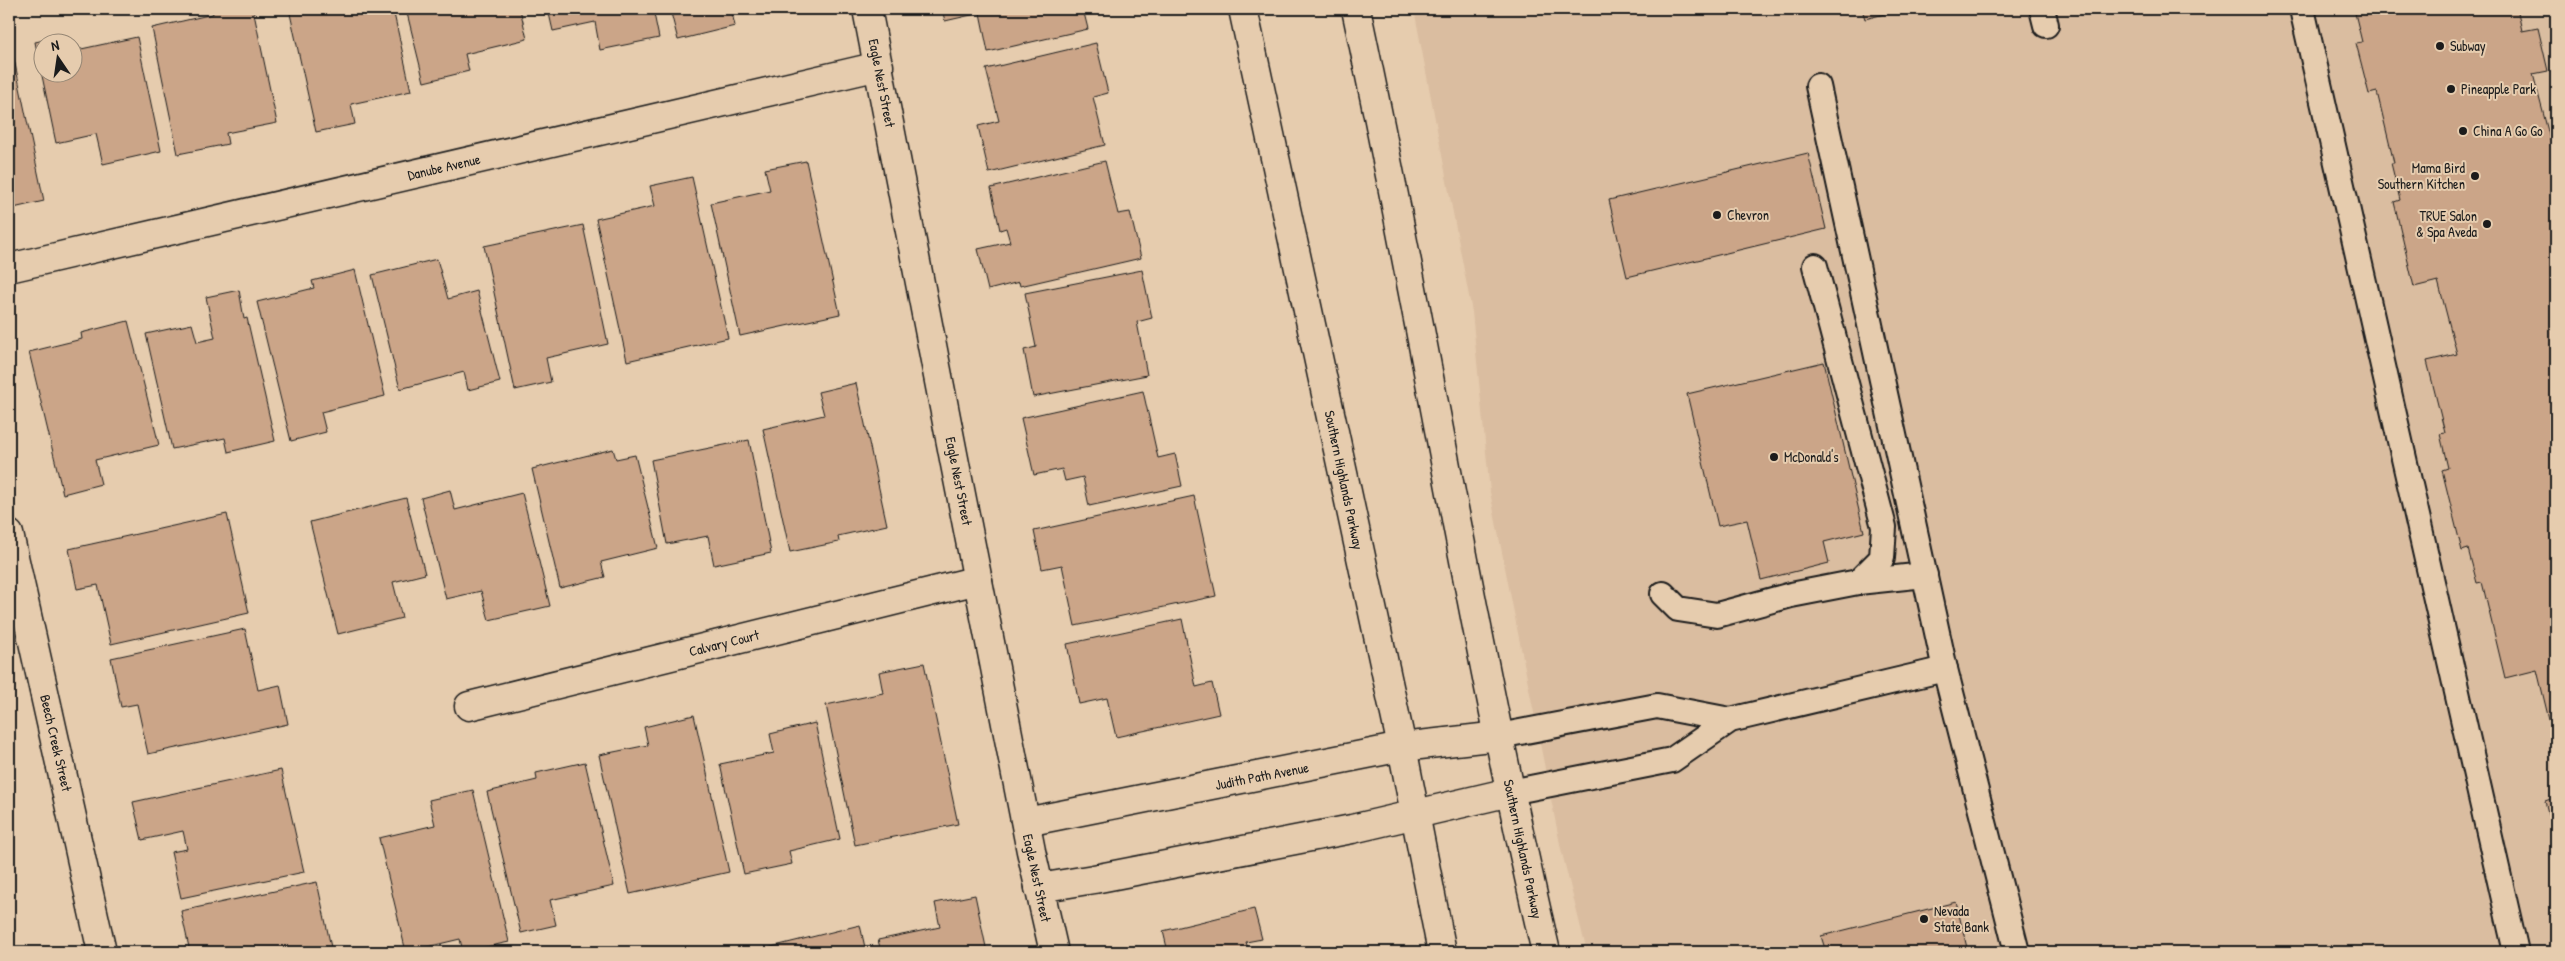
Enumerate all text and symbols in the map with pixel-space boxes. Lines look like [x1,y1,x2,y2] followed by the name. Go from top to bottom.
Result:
[32,32,82,82] north arrow
[49,35,61,55] text: N
[2450,36,2486,56] place label: Subway
[864,37,900,129] street label: Eagle Nest Street
[2434,40,2446,52] marker: Subway
[2461,79,2536,99] place label: Pineapple Park
[2445,83,2457,95] marker: Pineapple Park
[2473,121,2543,140] place label: China A Go Go
[2457,125,2469,137] marker: China A Go Go
[406,149,483,184] street label: Danube Avenue
[2378,158,2466,193] place label: Mama Bird Southern Kitchen
[2469,170,2481,182] marker: Mama Bird Southern Kitchen
[1727,205,1769,224] place label: Chevron
[2416,206,2478,242] place label: TRUE Salon & Spa Aveda
[1711,209,1723,221] marker: Chevron
[2481,218,2493,230] marker: TRUE Salon & Spa Aveda
[1319,409,1369,551] street label: Southern Highlands Parkway
[941,435,977,527] street label: Eagle Nest Street
[1784,447,1839,466] place label: McDonald's
[1768,451,1780,463] marker: McDonald's
[687,625,761,661] street label: Calvary Court
[36,693,77,793] street label: Beech Creek Street
[1213,757,1311,794] street label: Judith Path Avenue
[1498,778,1548,920] street label: Southern Highlands Parkway
[1018,832,1056,924] street label: Eagle Nest Street
[1934,901,1989,936] place label: Nevada State Bank
[1918,913,1930,925] marker: Nevada State Bank

